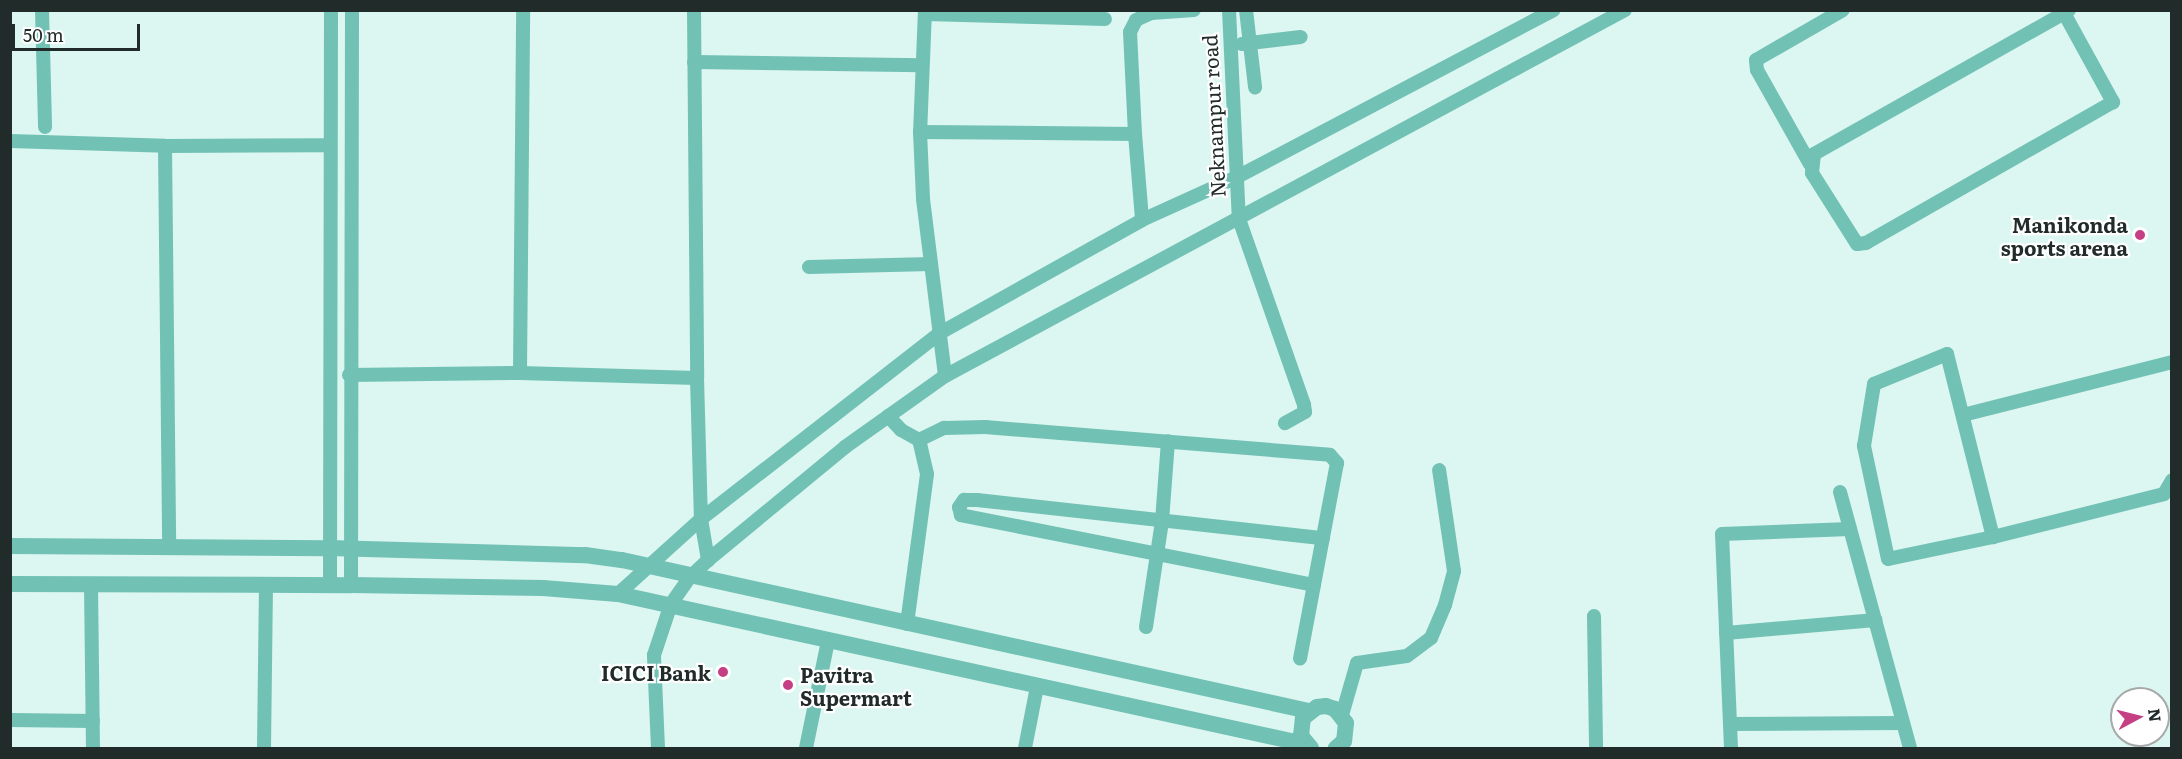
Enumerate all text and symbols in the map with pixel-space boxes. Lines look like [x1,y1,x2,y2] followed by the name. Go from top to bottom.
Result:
[15,12,142,50] scale bar
[23,21,64,48] text: 50 m
[1197,34,1229,198] street label: Neknampur road
[2001,212,2128,259] place label: Manikonda sports arena
[2133,228,2147,242] marker: Manikonda sports arena
[601,660,711,684] place label: ICICI Bank
[800,662,912,709] place label: Pavitra Supermart
[716,665,730,679] marker: ICICI Bank
[781,678,795,692] marker: Pavitra Supermart
[2110,687,2170,747] north arrow
[2143,707,2169,723] text: N

